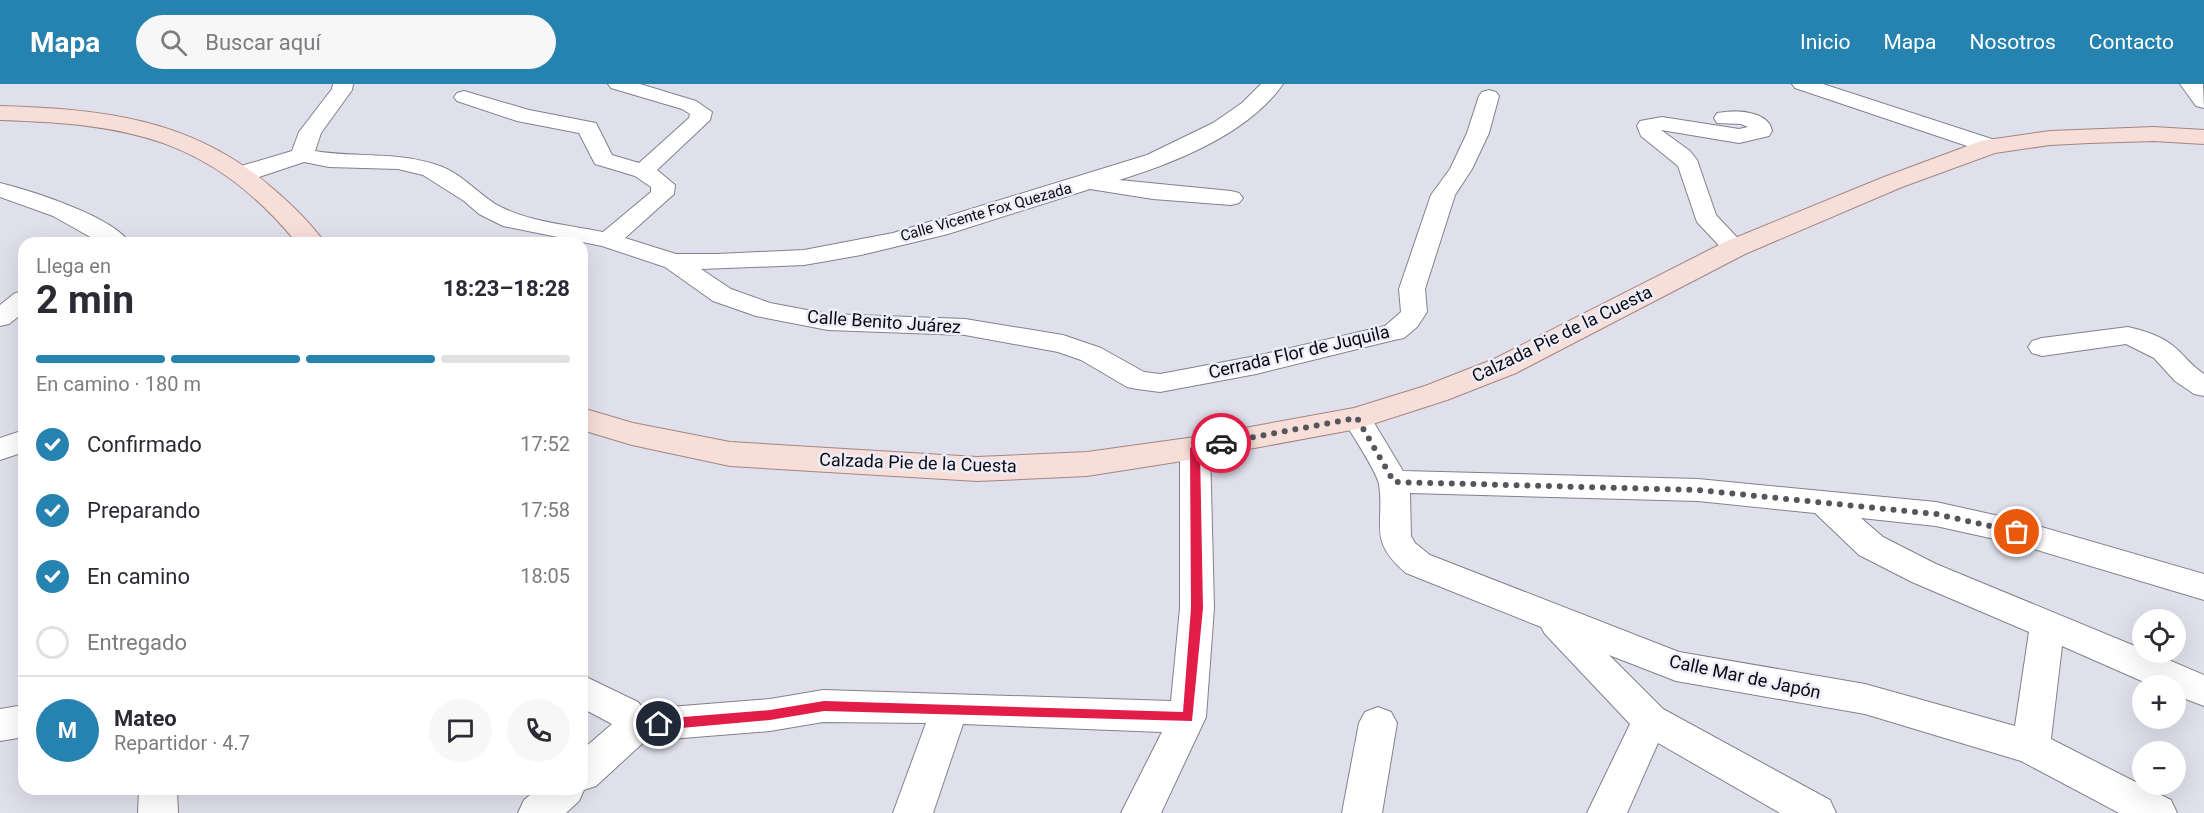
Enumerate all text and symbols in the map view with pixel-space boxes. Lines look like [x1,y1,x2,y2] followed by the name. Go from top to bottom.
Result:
[136,15,556,69] search box
[30,26,100,59] text: Mapa
[157,26,190,59] icon: search
[205,30,321,55] text: Buscar aquí
[1800,30,1850,54] text: Inicio
[1883,30,1936,54] text: Mapa
[1969,30,2056,54] text: Nosotros
[2089,30,2174,54] text: Contacto
[898,179,1074,245] street label: Calle Vicente Fox Quezada
[36,254,111,278] text: Llega en
[443,276,570,301] text: 18:23–18:28
[36,277,134,323] text: 2 min
[1468,281,1655,386] street label: Calzada Pie de la Cuesta
[807,306,962,337] street label: Calle Benito Juárez
[1206,320,1391,383] street label: Cerrada Flor de Juquila
[36,372,201,396] text: En camino · 180 m
[1191,413,1251,473] courier
[1205,427,1238,460] icon: car
[36,428,69,461] icon: check
[87,432,202,457] text: Confirmado
[520,432,570,456] text: 17:52
[819,449,1017,476] street label: Calzada Pie de la Cuesta
[36,494,69,527] icon: check
[87,498,200,523] text: Preparando
[520,498,570,522] text: 17:58
[1991,506,2042,557] pin
[2000,515,2033,548] icon: bag
[36,560,69,593] icon: check
[87,564,190,589] text: En camino
[520,564,570,588] text: 18:05
[2132,609,2186,795] map controls
[2132,609,2186,663] button: locate
[87,630,187,655] text: Entregado
[1667,650,1823,703] street label: Calle Mar de Japón
[2132,675,2186,729] button: +
[633,698,684,749] pin
[429,699,492,762] button: chat
[507,699,570,762] button: phone
[114,706,177,731] text: Mateo
[642,707,675,740] icon: home
[58,718,77,743] text: M
[114,731,250,755] text: Repartidor · 4.7
[2132,741,2186,795] button: −

